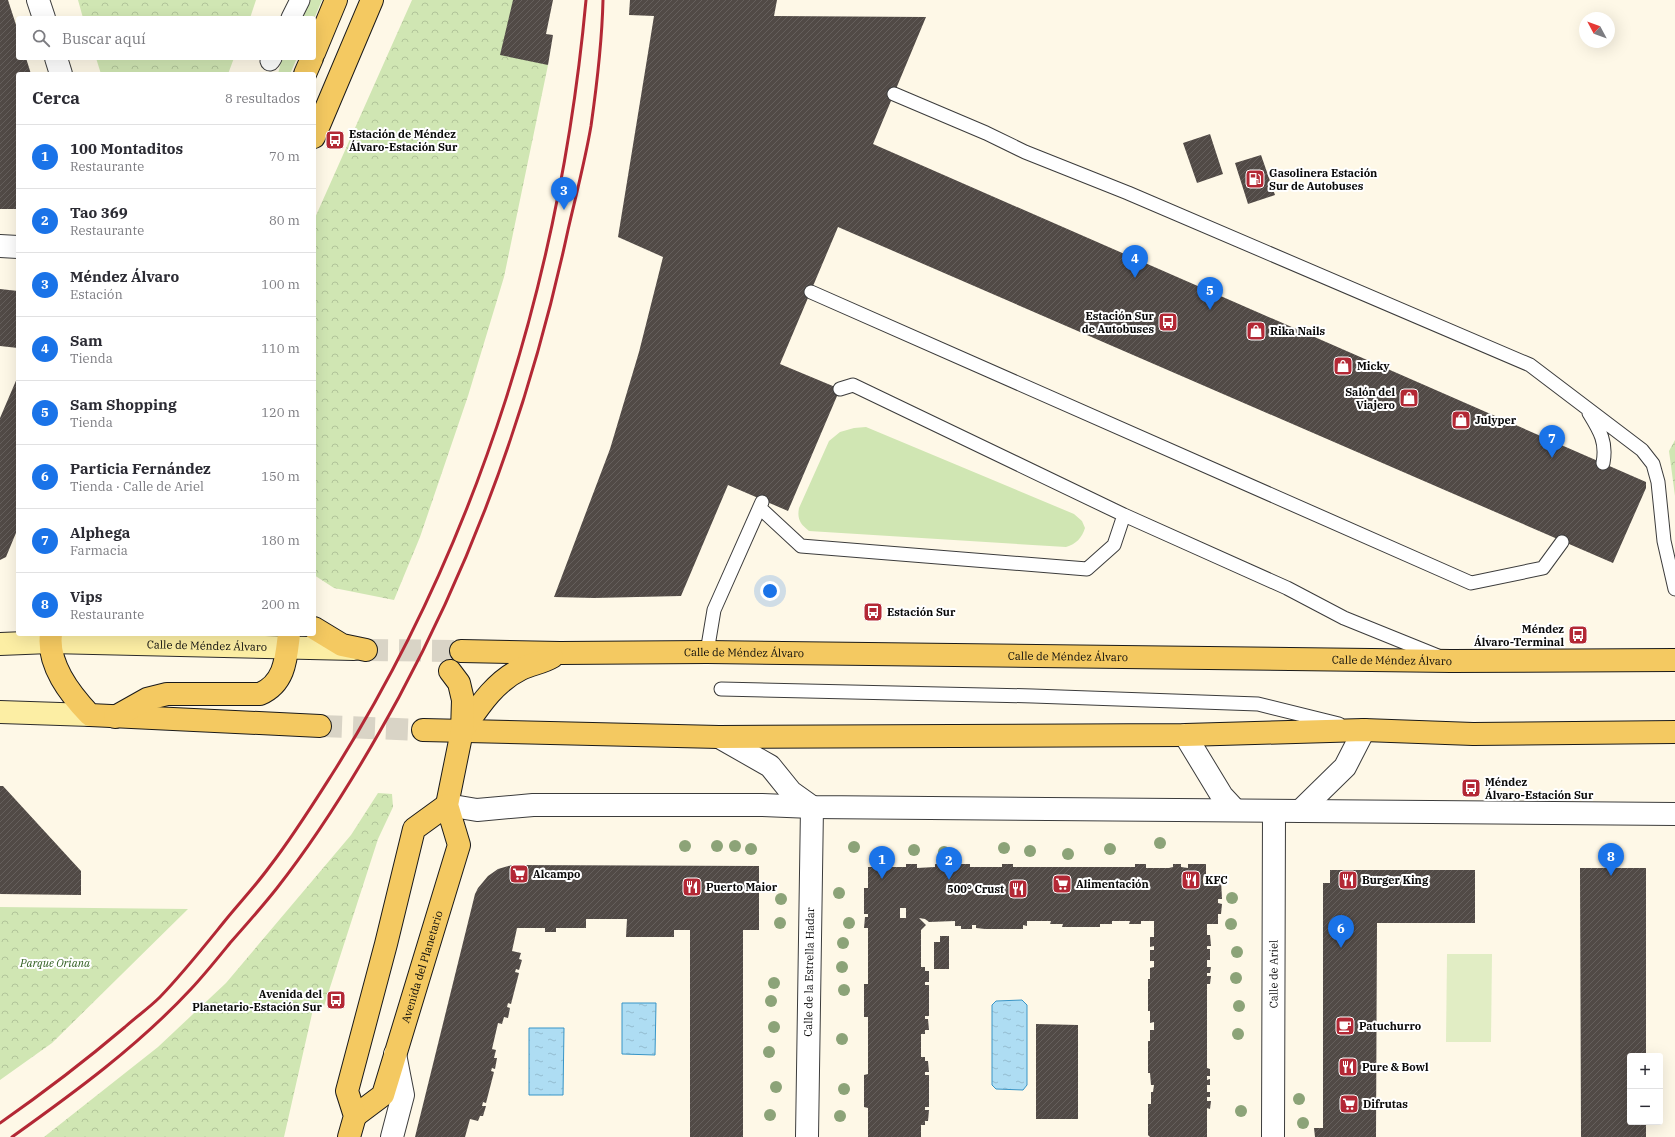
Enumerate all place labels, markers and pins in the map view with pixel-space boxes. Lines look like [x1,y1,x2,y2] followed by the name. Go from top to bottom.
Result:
[349,127,458,154] place label: Estación de Méndez Álvaro-Estación Sur
[324,129,346,151] bus stop icon: Estación de Méndez Álvaro-Estación Sur
[1269,166,1377,193] place label: Gasolinera Estación Sur de Autobuses
[1244,168,1266,190] fuel station icon: Gasolinera Estación Sur de Autobuses
[551,177,577,210] pin: 3
[1122,245,1148,278] pin: 4
[1197,277,1223,310] pin: 5
[1082,309,1155,336] place label: Estación Sur de Autobuses
[1157,311,1179,333] bus stop icon: Estación Sur de Autobuses
[1245,320,1267,342] shop icon: Rika Nails
[1270,324,1326,338] place label: Rika Nails
[1332,355,1354,377] shop icon: Micky
[1357,359,1390,373] place label: Micky
[1345,385,1395,412] place label: Salón del Viajero
[1398,387,1420,409] shop icon: Salón del Viajero
[1450,409,1472,431] shop icon: Julyper
[1475,413,1517,427] place label: Julyper
[1539,425,1565,458] pin: 7
[862,601,884,623] bus stop icon: Estación Sur
[887,605,956,619] place label: Estación Sur
[1474,622,1564,649] place label: Méndez Álvaro-Terminal
[1567,624,1589,646] bus stop icon: Méndez Álvaro-Terminal
[1485,775,1594,802] place label: Méndez Álvaro-Estación Sur
[1460,777,1482,799] bus stop icon: Méndez Álvaro-Estación Sur
[1598,843,1624,876] pin: 8
[869,846,895,879] pin: 1
[936,847,962,880] pin: 2
[508,863,530,885] supermarket icon: Alcampo
[533,867,581,881] place label: Alcampo
[1180,869,1202,891] restaurant icon: KFC
[1337,869,1359,891] restaurant icon: Burger King
[1051,873,1073,895] supermarket icon: Alimentación
[1205,873,1228,887] place label: KFC
[1362,873,1429,887] place label: Burger King
[681,876,703,898] restaurant icon: Puerto Maior
[1076,877,1149,891] place label: Alimentación
[1007,878,1029,900] restaurant icon: 500° Crust
[706,880,778,894] place label: Puerto Maior
[947,882,1004,896] place label: 500° Crust
[1328,915,1354,948] pin: 6
[192,987,323,1014] place label: Avenida del Planetario-Estación Sur
[325,989,347,1011] bus stop icon: Avenida del Planetario-Estación Sur
[1334,1015,1356,1037] cafe icon: Patuchurro
[1359,1019,1421,1033] place label: Patuchurro
[1337,1056,1359,1078] restaurant icon: Pure & Bowl
[1362,1060,1429,1074] place label: Pure & Bowl
[1338,1093,1360,1115] supermarket icon: Difrutas
[1363,1097,1408,1111] place label: Difrutas

